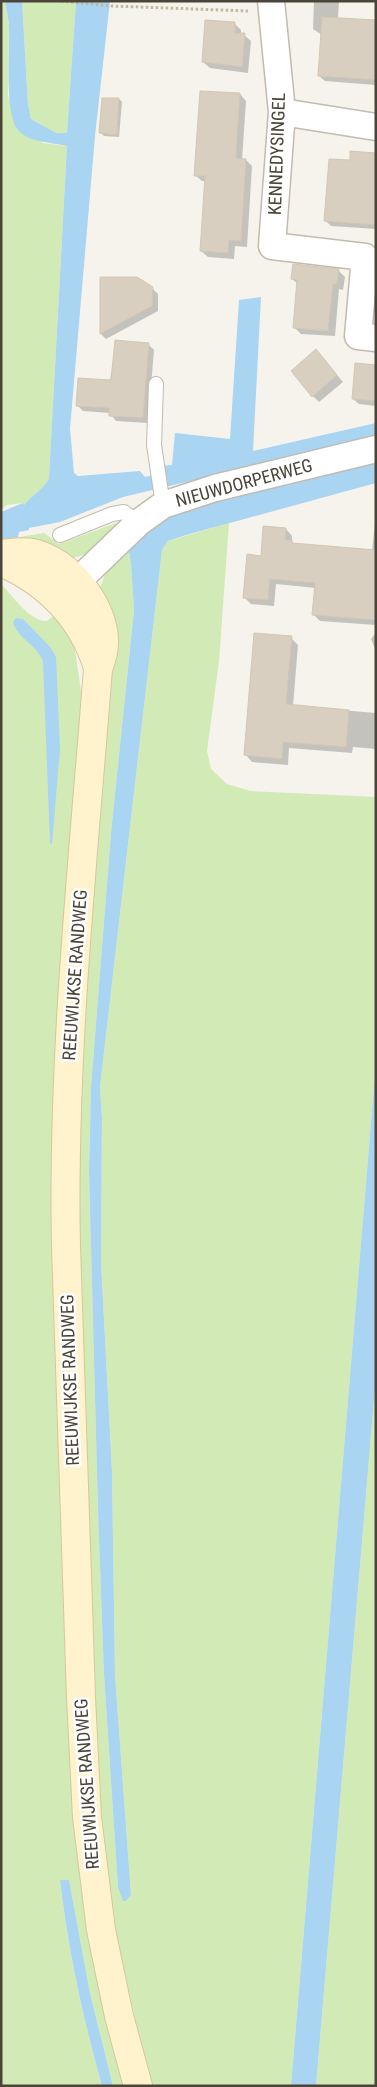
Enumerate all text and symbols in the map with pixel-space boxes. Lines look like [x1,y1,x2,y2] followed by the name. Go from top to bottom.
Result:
[264,92,289,215] street label: KENNEDYSINGEL
[173,454,315,511] street label: NIEUWDORPERWEG
[58,889,91,1061] street label: REEUWIJKSE RANDWEG
[56,1294,83,1466] street label: REEUWIJKSE RANDWEG
[70,1698,103,1870] street label: REEUWIJKSE RANDWEG

